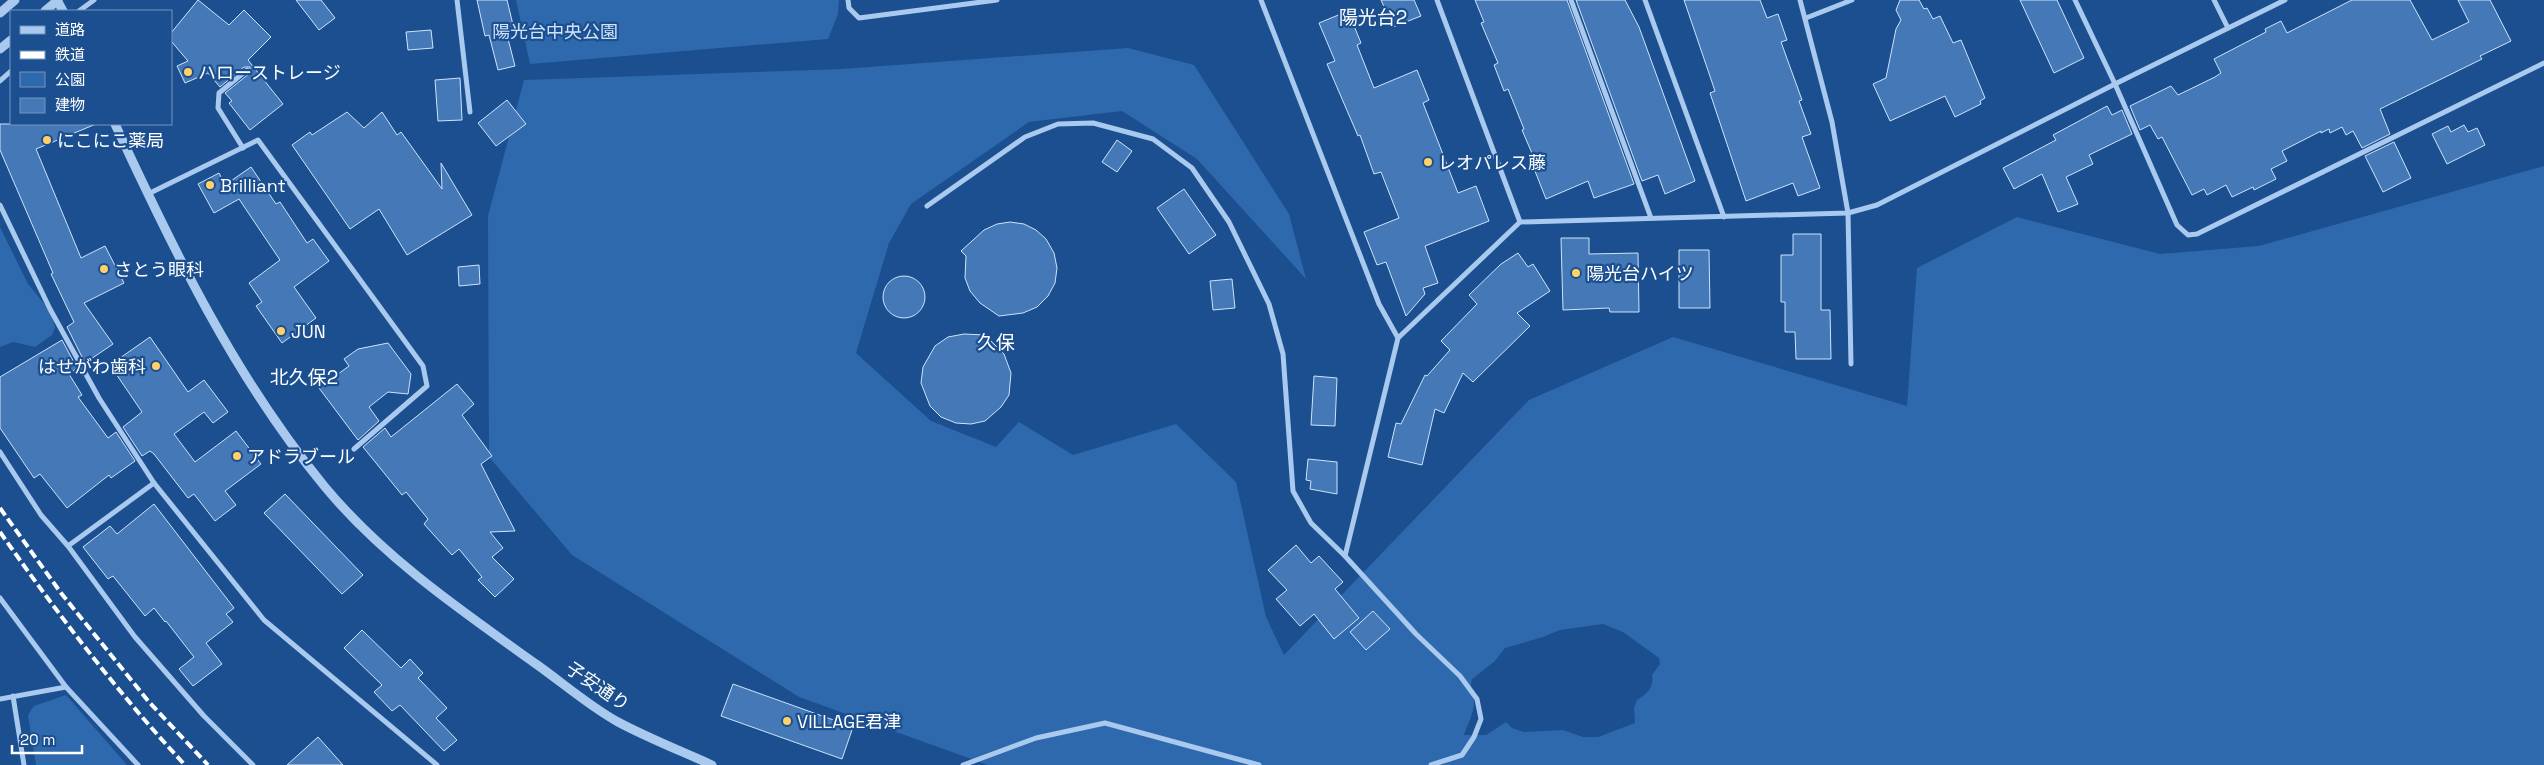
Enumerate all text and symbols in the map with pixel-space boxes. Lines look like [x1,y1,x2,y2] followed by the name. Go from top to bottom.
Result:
[1339,5,1407,30] district label: 陽光台2
[10,10,172,125] legend
[55,20,85,39] text: 道路
[492,20,618,43] park label: 陽光台中央公園
[55,45,85,64] text: 鉄道
[198,61,341,84] place label: ハローストレージ
[182,66,194,78] marker: ハローストレージ
[55,70,85,89] text: 公園
[55,95,85,114] text: 建物
[57,129,164,152] place label: にこにこ薬局
[41,134,53,146] marker: にこにこ薬局
[1438,151,1546,174] place label: レオパレス藤
[1422,156,1434,168] marker: レオパレス藤
[220,174,286,197] place label: Brilliant
[204,179,216,191] marker: Brilliant
[114,258,204,281] place label: さとう眼科
[1586,262,1694,285] place label: 陽光台ハイツ
[98,263,110,275] marker: さとう眼科
[1570,267,1582,279] marker: 陽光台ハイツ
[291,320,326,343] place label: JUN
[275,325,287,337] marker: JUN
[977,330,1015,355] district label: 久保
[38,355,146,378] place label: はせがわ歯科
[150,360,162,372] marker: はせがわ歯科
[270,365,338,390] district label: 北久保2
[247,445,355,468] place label: アドラブール
[231,450,243,462] marker: アドラブール
[562,656,634,716] street label: 子安通り
[797,710,901,733] place label: VILLAGE君津
[781,715,793,727] marker: VILLAGE君津
[12,722,82,754] scale bar
[20,730,55,749] text: 20 m

